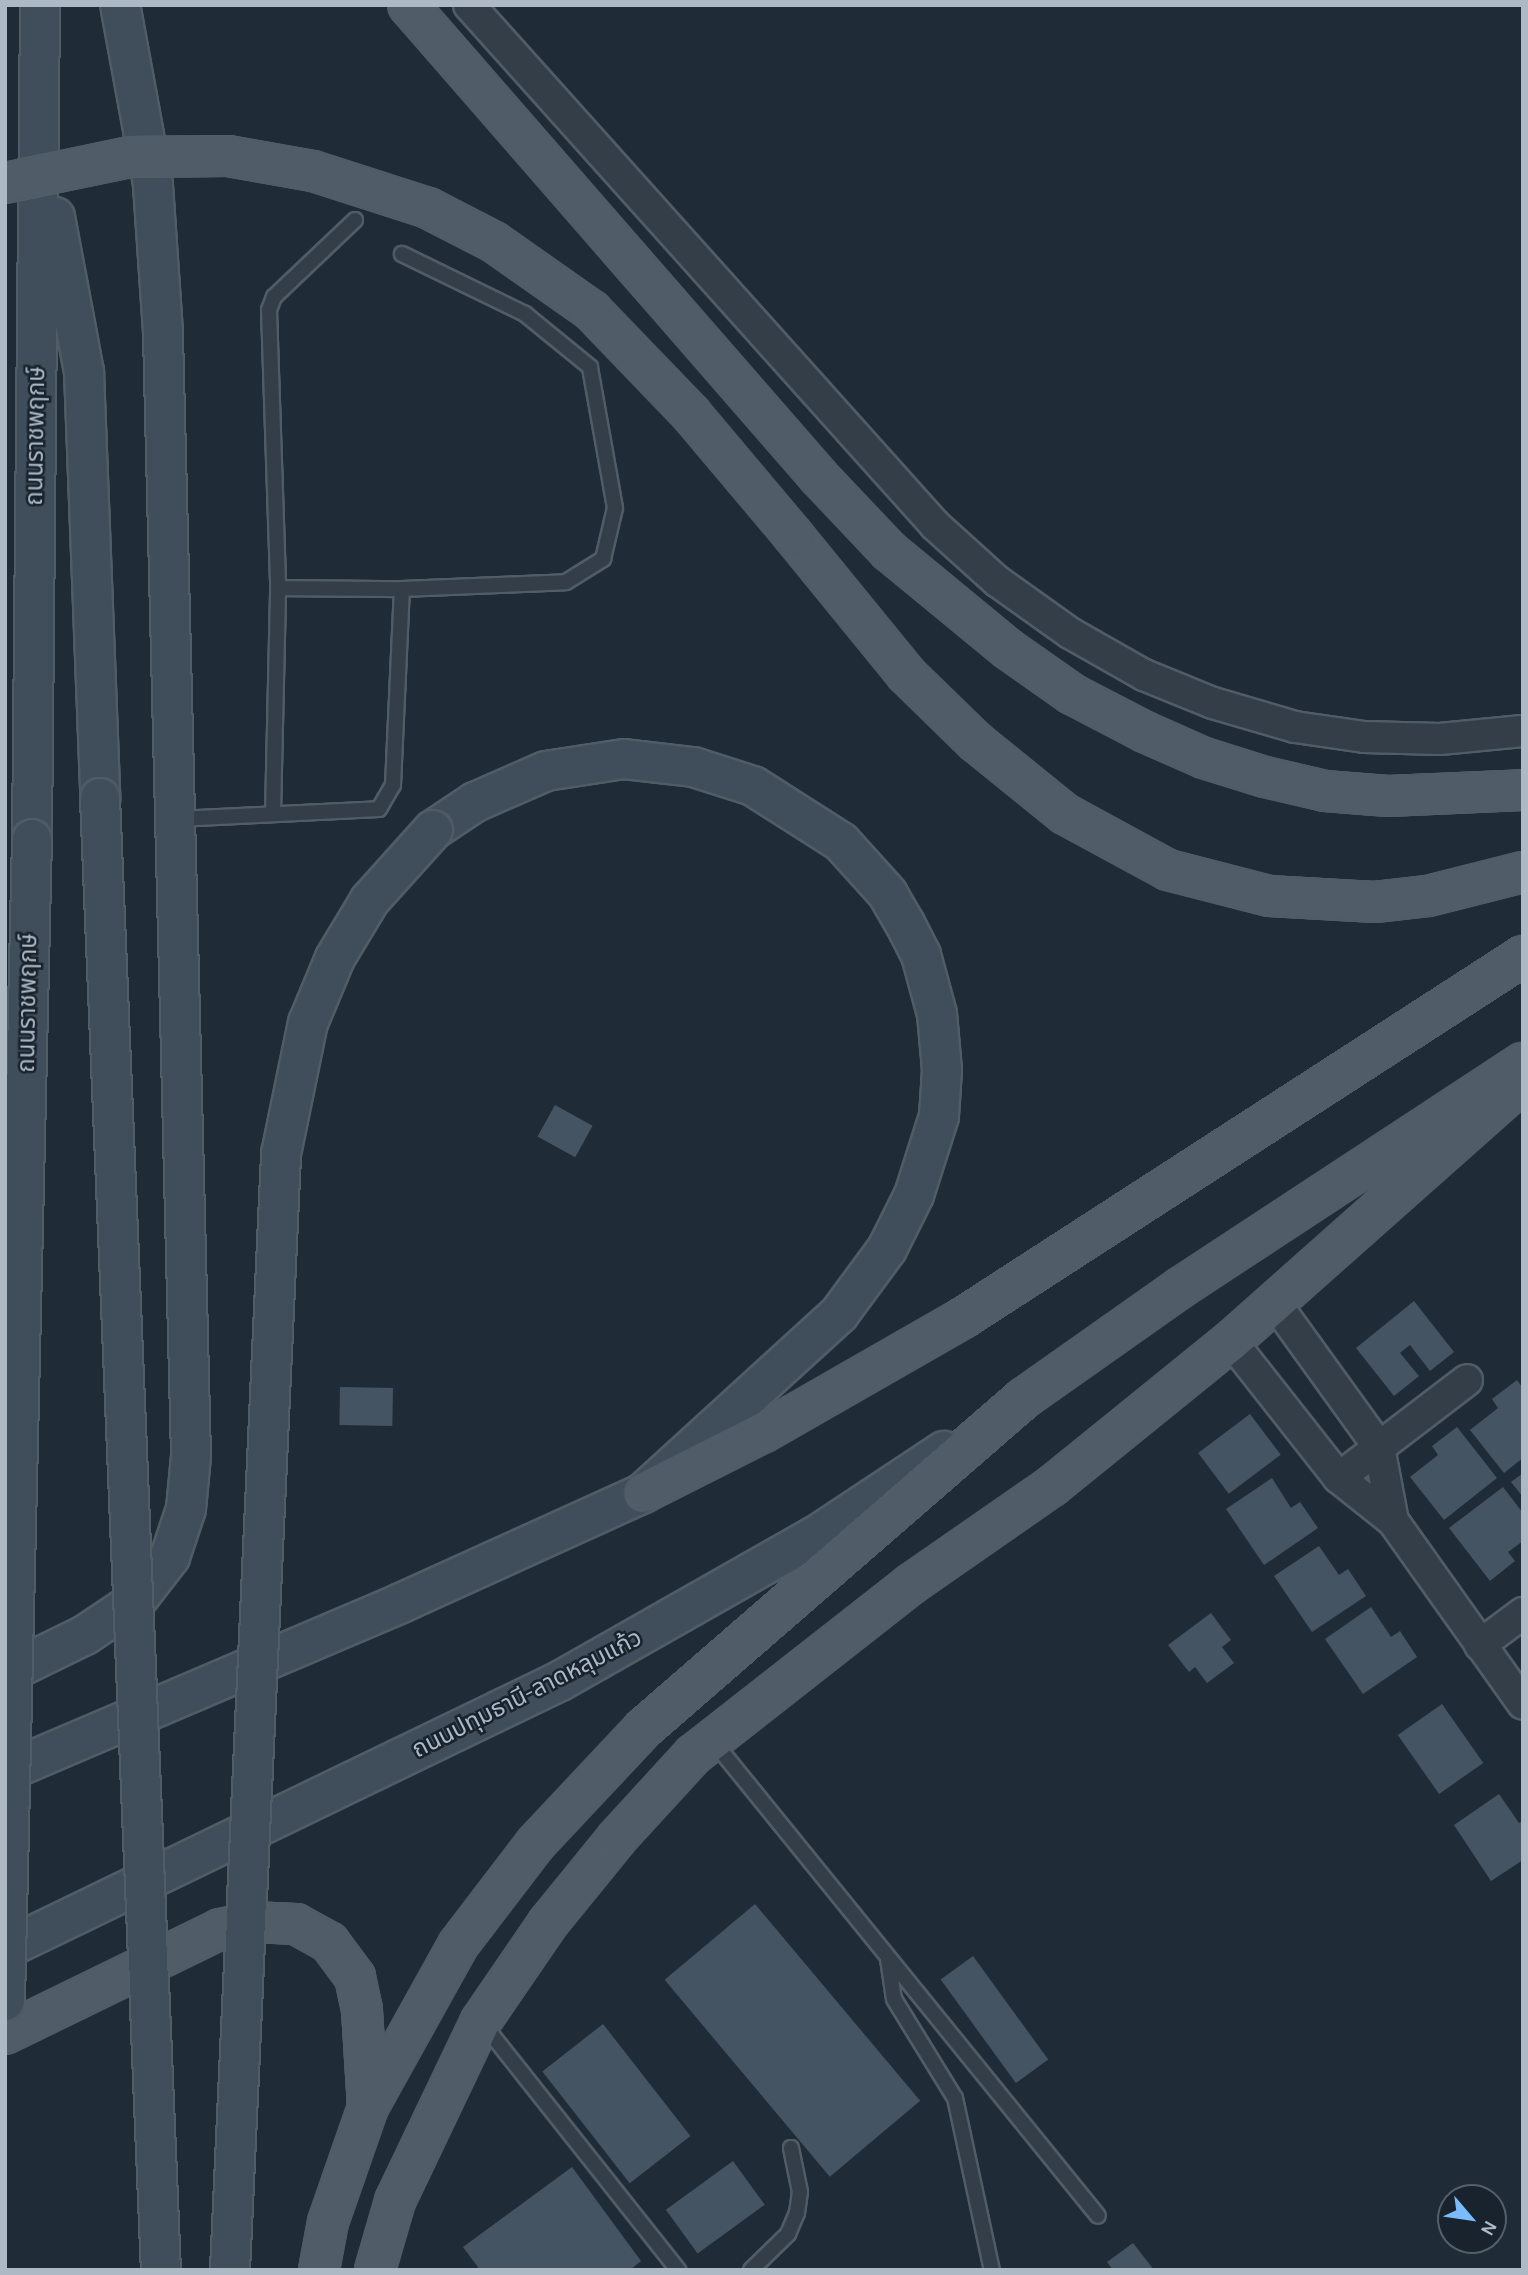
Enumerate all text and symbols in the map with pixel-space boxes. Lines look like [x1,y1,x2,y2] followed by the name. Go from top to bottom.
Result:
[20,366,52,506] street label: ถนนราชพฤกษ์
[12,933,44,1073] street label: ถนนราชพฤกษ์
[407,1623,647,1765] street label: ถนนปทุมธานี-ลาดหลุมแก้ว
[1437,2184,1507,2254] north arrow
[1476,2217,1502,2240] text: N

